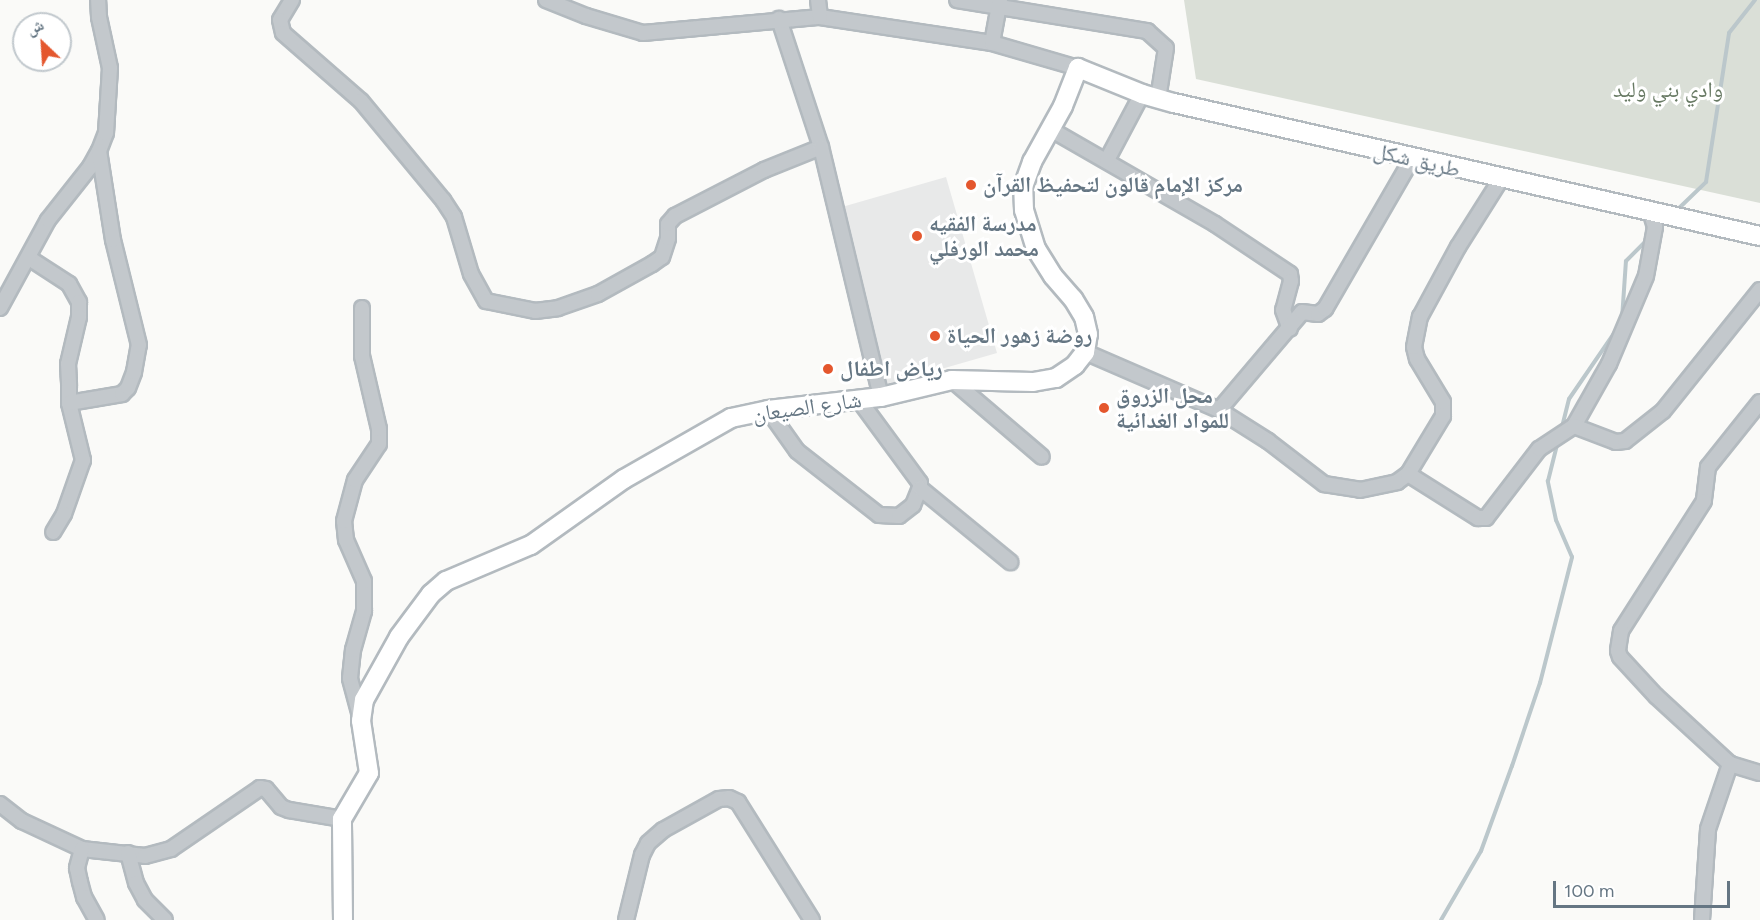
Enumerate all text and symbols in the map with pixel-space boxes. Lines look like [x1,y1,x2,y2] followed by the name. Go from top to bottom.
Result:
[12,12,72,72] north arrow
[23,15,47,39] text: ش
[1613,77,1723,103] park label: وادي بني وليد
[1371,137,1463,183] street label: طريق شكل
[983,172,1243,198] place label: مركز الإمام قالون لتحفيظ القرآن
[964,178,978,192] marker: مركز الإمام قالون لتحفيظ القرآن
[929,210,1039,262] place label: مدرسة الفقيه محمد الورفلي
[910,229,924,243] marker: مدرسة الفقيه محمد الورفلي
[947,323,1092,349] place label: روضة زهور الحياة
[928,329,942,343] marker: روضة زهور الحياة
[840,356,943,382] place label: رياض اطفال
[821,362,835,376] marker: رياض اطفال
[1116,382,1229,434] place label: محل الزروق للمواد الغدائية
[751,386,863,428] street label: شارع الصيعان
[1097,401,1111,415] marker: محل الزروق للمواد الغدائية
[1556,869,1733,907] scale bar
[1564,880,1614,902] text: 100 m

